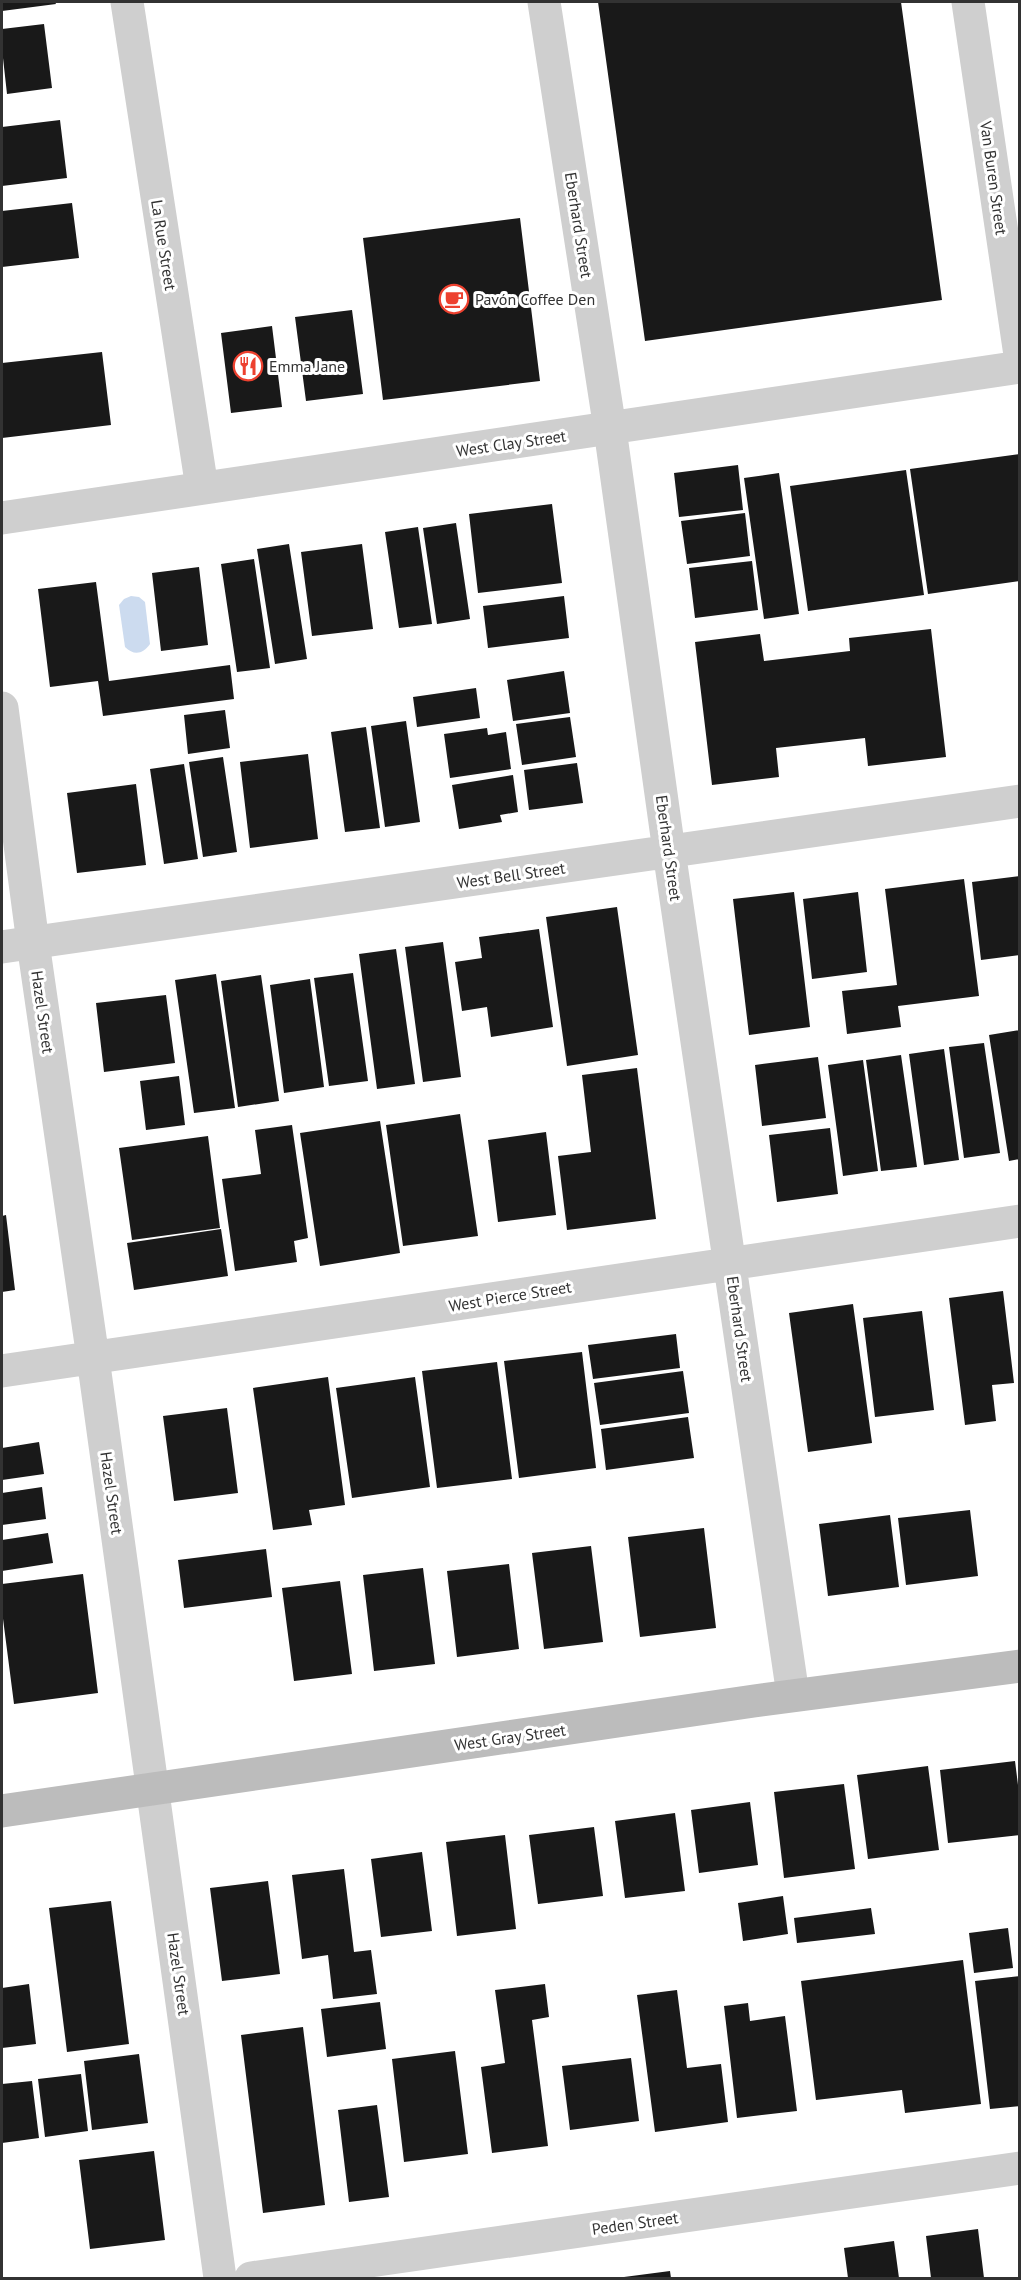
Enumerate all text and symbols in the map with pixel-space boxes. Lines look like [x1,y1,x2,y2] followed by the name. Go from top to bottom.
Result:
[976,119,1012,237] street label: Van Buren Street
[561,171,597,280] street label: Eberhard Street
[147,198,181,292] street label: La Rue Street
[438,283,470,315] cafe icon: Pavón Coffee Den
[475,289,595,309] place label: Pavón Coffee Den
[232,350,264,382] restaurant icon: Emma Jane
[269,356,345,376] place label: Emma Jane
[455,425,568,461] street label: West Clay Street
[652,794,686,903] street label: Eberhard Street
[456,857,567,892] street label: West Bell Street
[27,969,59,1055] street label: Hazel Street
[723,1275,757,1384] street label: Eberhard Street
[447,1276,573,1316] street label: West Pierce Street
[96,1450,128,1536] street label: Hazel Street
[453,1719,568,1755] street label: West Gray Street
[163,1931,195,2017] street label: Hazel Street
[590,2207,680,2239] street label: Peden Street

